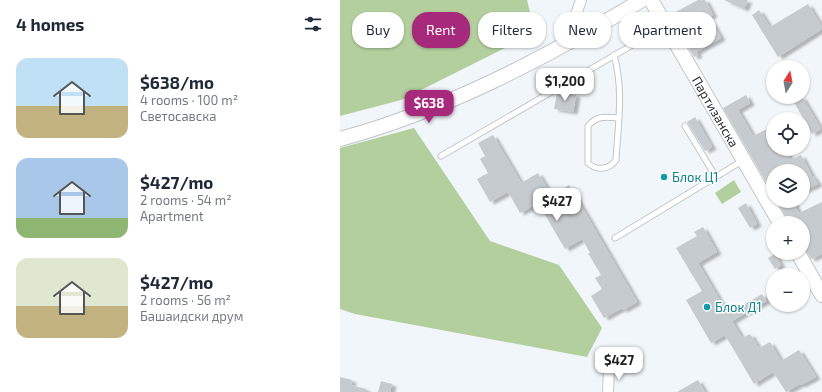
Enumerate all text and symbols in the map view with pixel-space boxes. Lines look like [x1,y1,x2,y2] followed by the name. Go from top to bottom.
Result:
[352,12,404,48] chip: Buy
[412,12,470,48] chip: Rent
[478,12,546,48] chip: Filters
[554,12,611,48] chip: New
[619,12,716,48] chip: Apartment
[302,13,324,35] icon: filters
[16,14,84,34] text: 4 homes
[766,60,810,104] north arrow
[766,60,810,312] map controls
[532,68,598,102] pin: $1,200
[140,72,214,92] text: $638/mo
[545,73,585,89] text: $1,200
[689,73,742,150] street label: Партизанска
[48,74,96,122] icon: home
[405,90,453,124] pin: $638
[140,92,238,108] text: 4 rooms · 100 m²
[414,95,444,111] text: $638
[140,108,216,124] text: Светосавска
[766,112,810,156] button: locate
[766,164,810,208] button: layers
[672,169,719,185] place label: Блок Ц1
[140,172,213,192] text: $427/mo
[659,172,669,182] marker: Блок Ц1
[48,174,96,222] icon: home
[533,188,581,222] pin: $427
[140,192,232,208] text: 2 rooms · 54 m²
[542,193,572,209] text: $427
[140,208,204,224] text: Apartment
[766,216,810,260] button: +
[766,268,810,312] button: −
[140,272,213,292] text: $427/mo
[48,274,96,322] icon: home
[140,292,231,308] text: 2 rooms · 56 m²
[715,299,762,315] place label: Блок Д1
[702,302,712,312] marker: Блок Д1
[140,308,244,324] text: Башаидски друм
[595,347,643,381] pin: $427
[604,352,634,368] text: $427

